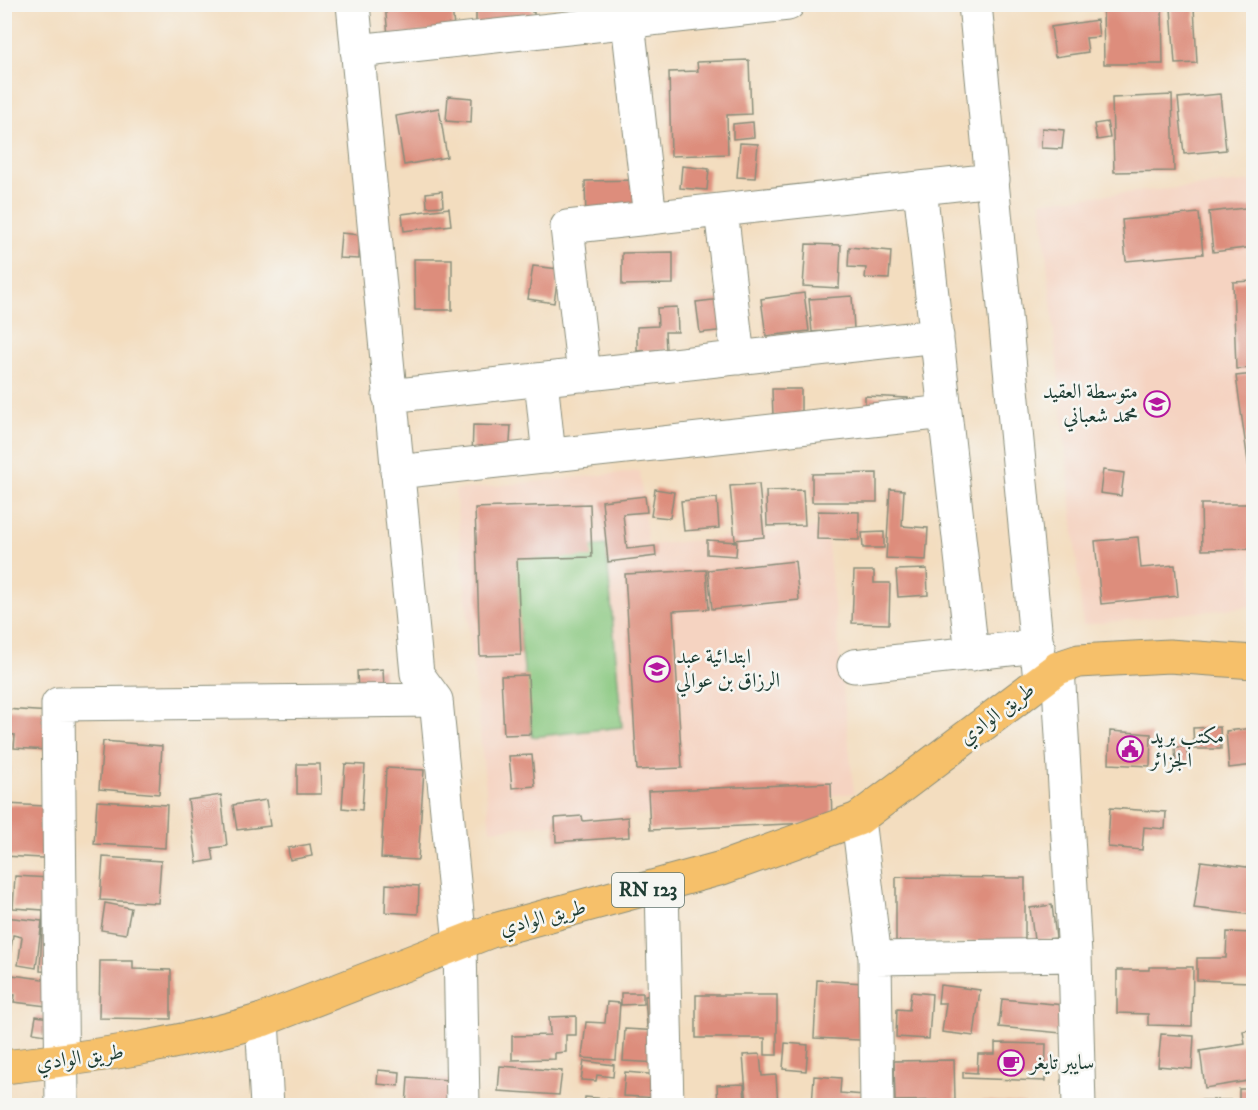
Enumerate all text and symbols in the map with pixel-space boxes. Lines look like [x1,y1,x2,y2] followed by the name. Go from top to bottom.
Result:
[1043,379,1138,432] place label: متوسطة العقيد محمد شعباني
[1142,389,1172,419] school or university icon: متوسطة العقيد محمد شعباني
[676,644,780,697] place label: ابتدائية عبد الرزاق بن عوالي
[642,654,672,684] school or university icon: ابتدائية عبد الرزاق بن عوالي
[954,677,1041,753] street label: طريق الوادي
[1148,724,1224,774] place label: مكتب بريد الجزائر
[1115,734,1145,764] public building icon: مكتب بريد الجزائر
[612,873,684,907] road number: RN 123
[497,894,590,944] street label: طريق الوادي
[34,1039,126,1079] street label: طريق الوادي
[996,1048,1026,1078] cafe icon: سايبر تايغر
[1028,1050,1094,1076] place label: سايبر تايغر

